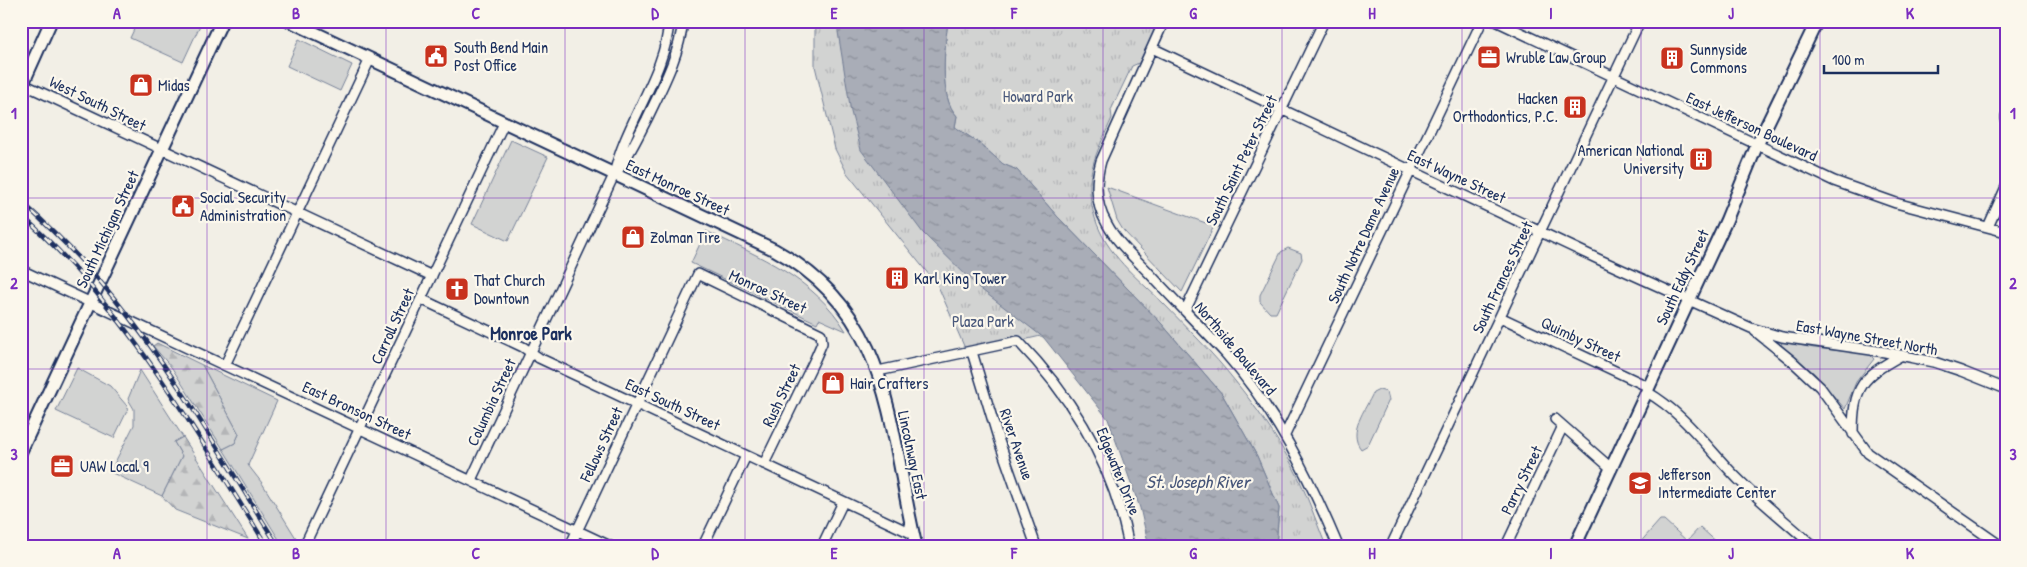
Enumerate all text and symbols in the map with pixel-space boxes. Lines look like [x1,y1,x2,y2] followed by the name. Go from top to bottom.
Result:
[113,2,121,24] text: A
[292,2,300,24] text: B
[472,2,481,24] text: C
[651,2,659,24] text: D
[830,2,838,24] text: E
[1010,2,1018,24] text: F
[1189,2,1197,24] text: G
[1368,2,1376,24] text: H
[1549,2,1553,24] text: I
[1728,2,1734,24] text: J
[1906,2,1915,24] text: K
[454,36,548,76] place label: South Bend Main Post Office
[1690,38,1748,78] place label: Sunnyside Commons
[1824,42,1938,74] scale bar
[423,43,449,69] public building icon: South Bend Main Post Office
[1476,44,1502,70] office icon: Wruble Law Group
[1659,45,1685,71] building icon: Sunnyside Commons
[1506,46,1606,68] place label: Wruble Law Group
[1832,49,1865,70] text: 100 m
[46,70,150,136] street label: West South Street
[128,72,154,98] shop icon: Midas
[158,74,190,96] place label: Midas
[1003,85,1074,107] park label: Howard Park
[1683,86,1821,166] street label: East Jefferson Boulevard
[1453,87,1558,127] place label: Hacken Orthodontics, P.C.
[1200,91,1282,229] street label: South Saint Peter Street
[1562,94,1588,120] building icon: Hacken Orthodontics, P.C.
[11,102,17,124] text: 1
[2010,102,2016,124] text: 1
[1578,139,1685,179] place label: American National University
[1404,144,1510,209] street label: East Wayne Street
[1688,146,1714,172] building icon: American National University
[623,153,734,221] street label: East Monroe Street
[1322,163,1405,307] street label: South Notre Dame Avenue
[70,166,144,291] street label: South Michigan Street
[200,186,286,226] place label: Social Security Administration
[170,193,196,219] public building icon: Social Security Administration
[1466,217,1538,337] street label: South Frances Street
[620,224,646,250] shop icon: Zolman Tire
[1650,225,1714,328] street label: South Eddy Street
[650,226,721,248] place label: Zolman Tire
[726,263,811,319] street label: Monroe Street
[884,265,910,291] building icon: Karl King Tower
[914,267,1007,289] place label: Karl King Tower
[474,269,545,309] place label: That Church Downtown
[10,272,18,294] text: 2
[2009,272,2017,294] text: 2
[444,276,470,302] church icon: That Church Downtown
[365,284,419,368] street label: Carroll Street
[1190,296,1282,400] street label: Northside Boulevard
[952,310,1014,332] park label: Plaza Park
[1538,311,1625,367] street label: Quimby Street
[1795,314,1940,360] street label: East Wayne Street North
[490,321,572,346] district label: Monroe Park
[461,354,521,449] street label: Columbia Street
[756,359,806,430] street label: Rush Street
[820,370,846,396] shop icon: Hair Crafters
[622,372,724,436] street label: East South Street
[850,372,928,394] place label: Hair Crafters
[299,375,415,445] street label: East Bronson Street
[574,403,628,486] street label: Fellows Street
[995,405,1040,483] street label: River Avenue
[893,409,933,502] street label: Lincolnway East
[1092,424,1147,518] street label: Edgewater Drive
[1495,441,1547,518] street label: Parry Street
[10,443,18,465] text: 3
[2009,443,2017,465] text: 3
[49,453,75,479] office icon: UAW Local 9
[80,455,149,477] place label: UAW Local 9
[1658,463,1776,503] place label: Jefferson Intermediate Center
[1146,469,1252,494] water label: St. Joseph River
[1627,470,1653,496] school or university icon: Jefferson Intermediate Center
[113,542,121,564] text: A
[292,542,300,564] text: B
[472,542,481,564] text: C
[651,542,659,564] text: D
[830,542,838,564] text: E
[1010,542,1018,564] text: F
[1189,542,1197,564] text: G
[1368,542,1376,564] text: H
[1549,542,1553,564] text: I
[1728,542,1734,564] text: J
[1906,542,1915,564] text: K

